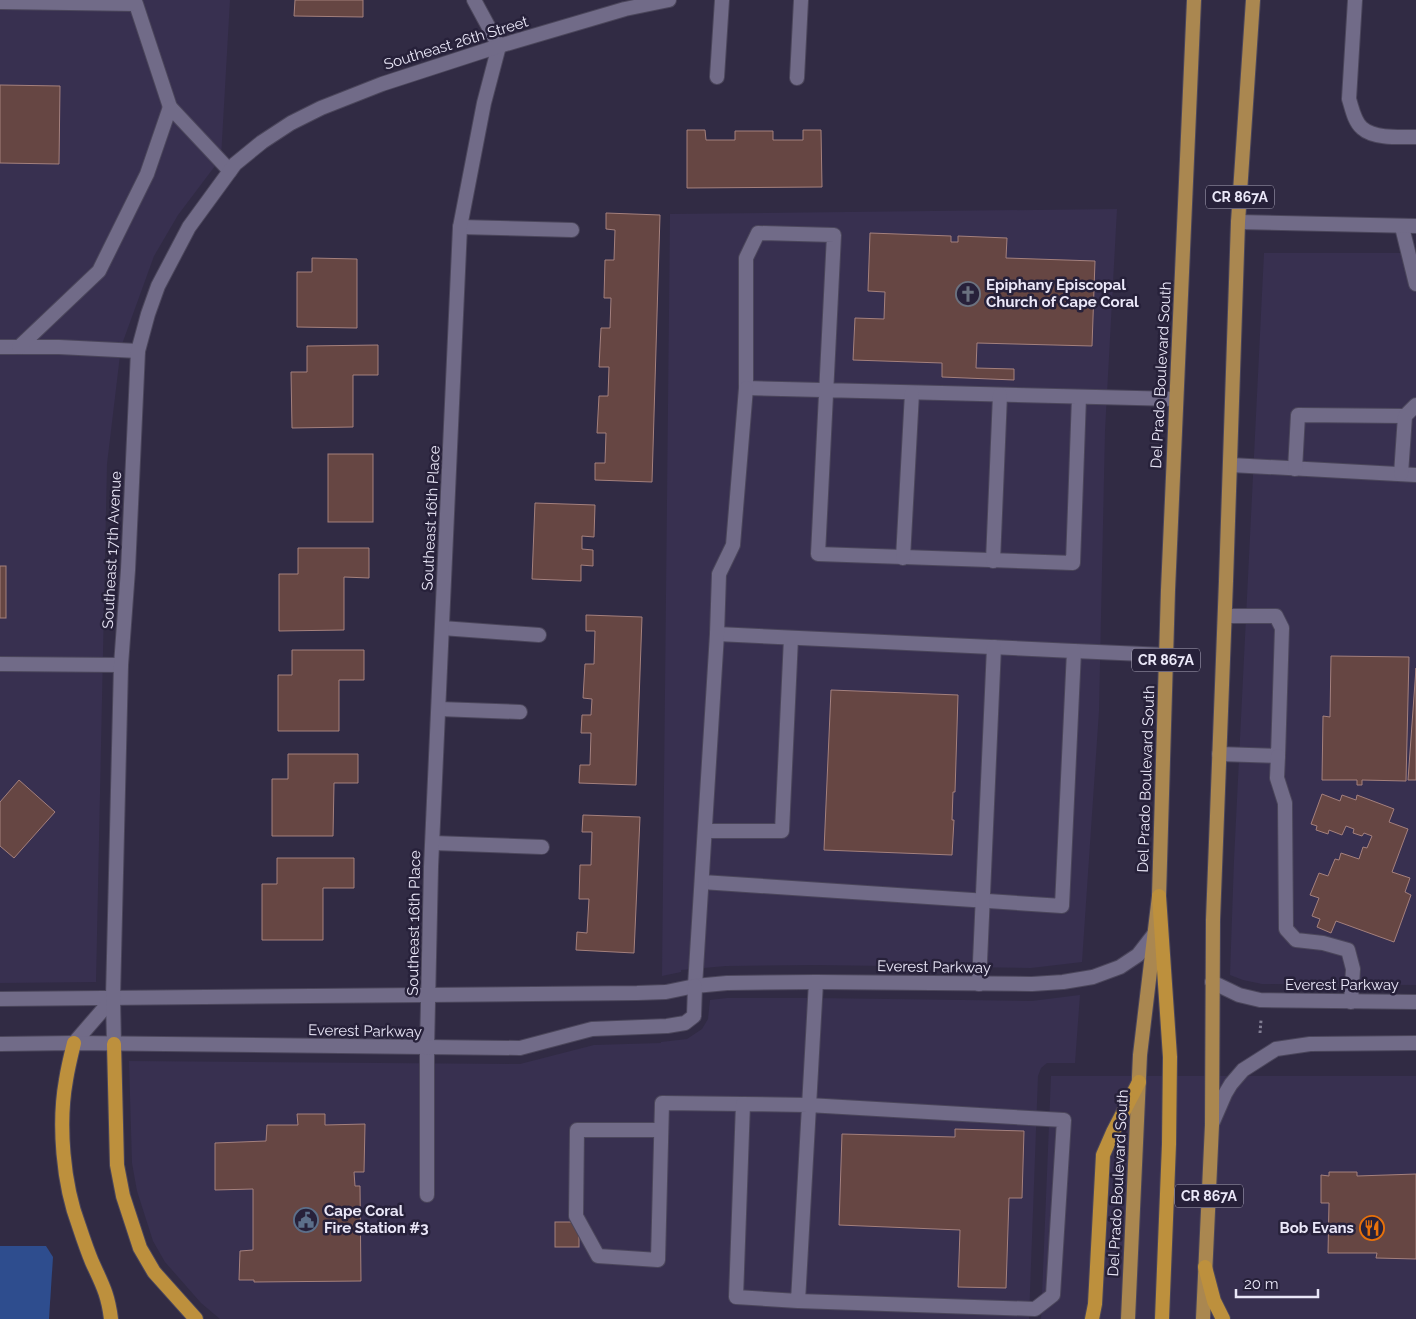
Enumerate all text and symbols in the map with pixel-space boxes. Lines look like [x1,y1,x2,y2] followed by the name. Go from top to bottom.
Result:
[382,12,530,74] street label: Southeast 26th Street
[1206,186,1274,208] road number: CR 867A
[986,276,1139,311] place label: Epiphany Episcopal Church of Cape Coral
[955,281,981,307] church icon: Epiphany Episcopal Church of Cape Coral
[1147,281,1175,469] street label: Del Prado Boulevard South
[418,445,444,591] street label: Southeast 16th Place
[99,470,125,629] street label: Southeast 17th Avenue
[1132,648,1200,672] road number: CR 867A
[1134,685,1158,873] street label: Del Prado Boulevard South
[404,850,424,996] street label: Southeast 16th Place
[877,957,991,977] street label: Everest Parkway
[1285,976,1399,994] street label: Everest Parkway
[308,1021,422,1041] street label: Everest Parkway
[1104,1089,1132,1277] street label: Del Prado Boulevard South
[1175,1184,1243,1208] road number: CR 867A
[324,1202,429,1237] place label: Cape Coral Fire Station #3
[293,1207,319,1233] public building icon: Cape Coral Fire Station #3
[1359,1215,1385,1241] restaurant icon: Bob Evans
[1280,1219,1354,1237] place label: Bob Evans
[1236,1266,1318,1298] scale bar
[1244,1275,1279,1293] text: 20 m

